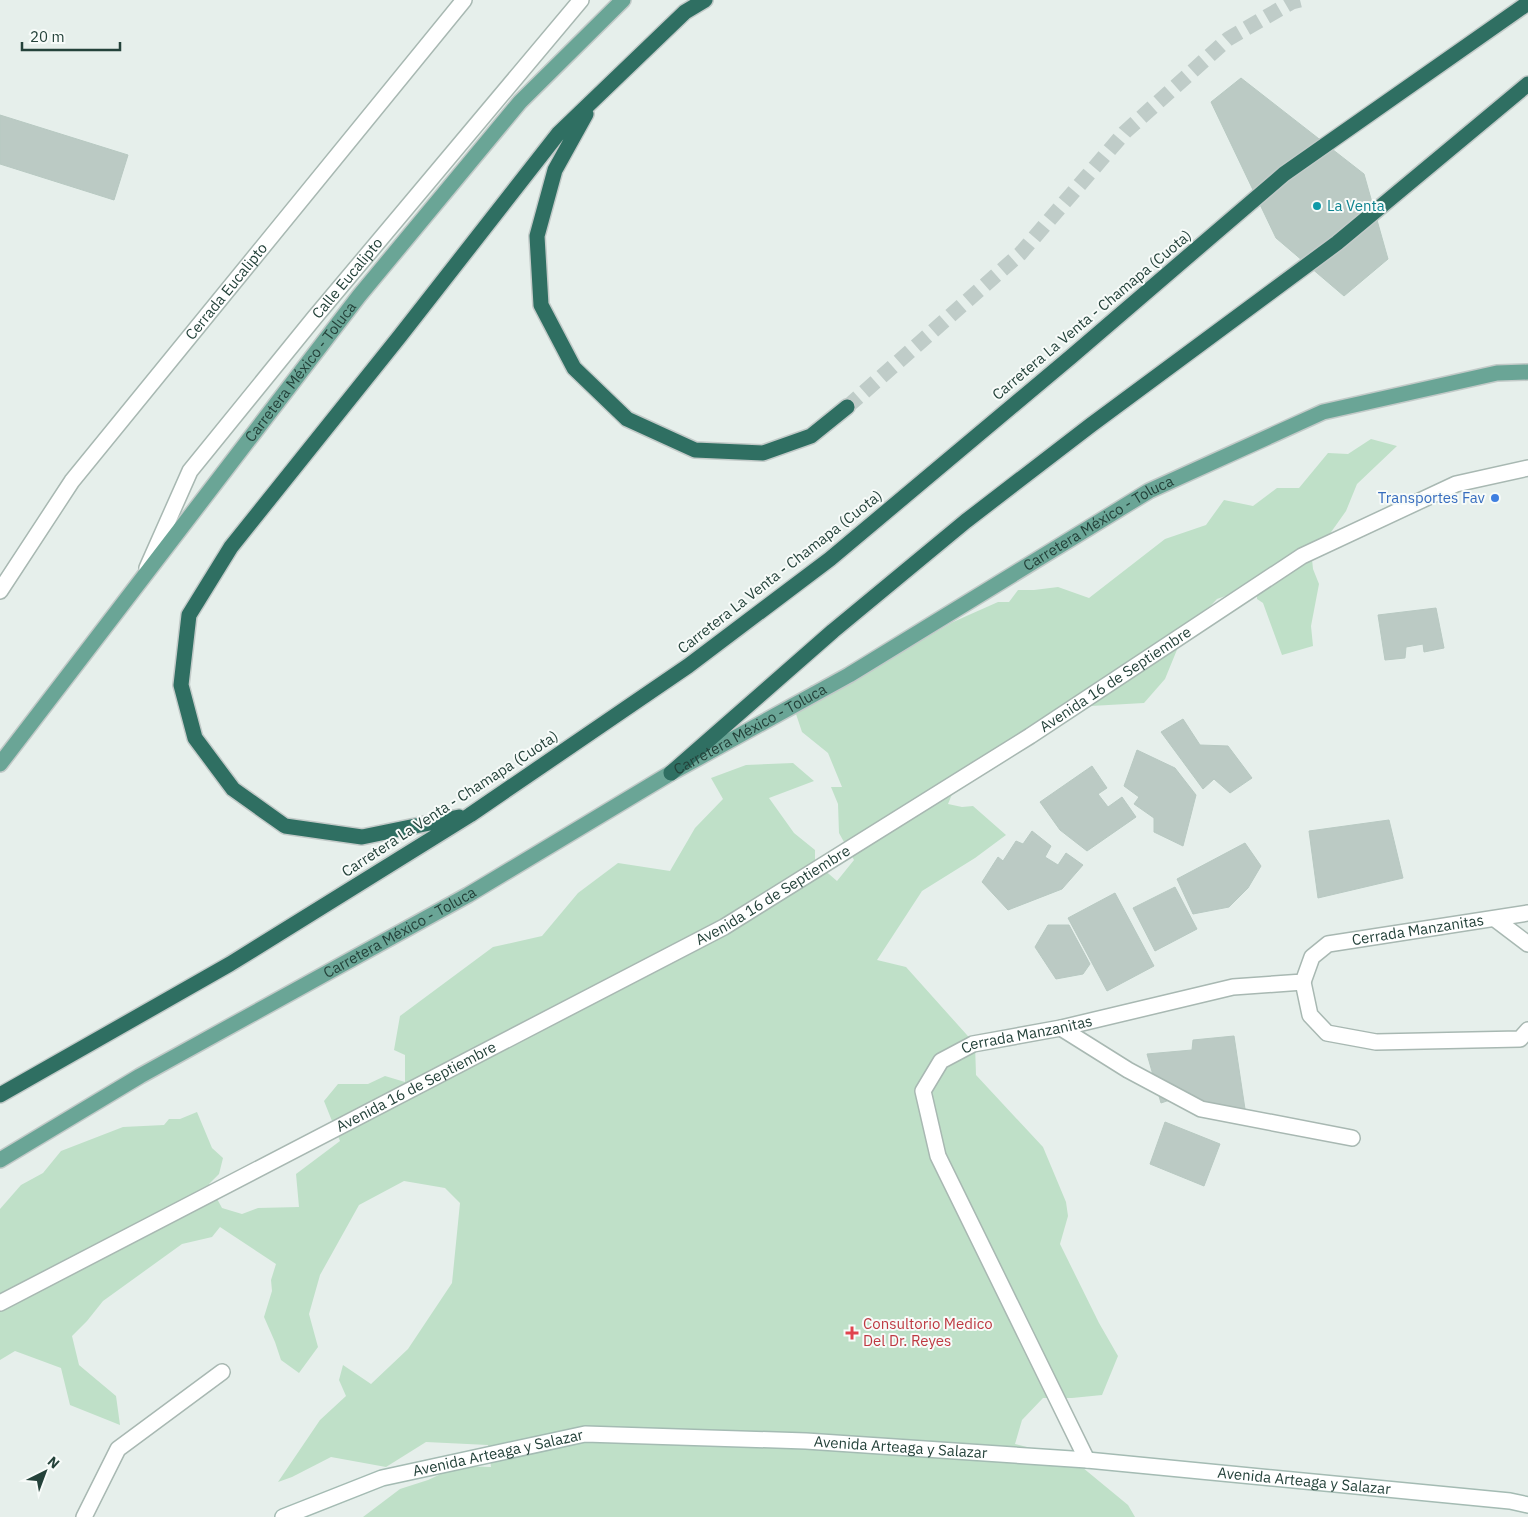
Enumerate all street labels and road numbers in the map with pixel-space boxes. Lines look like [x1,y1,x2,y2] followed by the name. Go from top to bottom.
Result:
[988,226,1195,404] street label: Carretera La Venta - Chamapa (Cuota)
[308,233,387,322] street label: Calle Eucalipto
[181,239,271,344] street label: Cerrada Eucalipto
[240,298,360,446] street label: Carretera México - Toluca
[1020,471,1176,575] street label: Carretera México - Toluca
[674,486,886,657] street label: Carretera La Venta - Chamapa (Cuota)
[1036,622,1195,736] street label: Avenida 16 de Septiembre
[670,679,830,779] street label: Carretera México - Toluca
[338,726,562,881] street label: Carretera La Venta - Chamapa (Cuota)
[692,841,854,949] street label: Avenida 16 de Septiembre
[320,882,480,982] street label: Carretera México - Toluca
[1350,910,1485,949] street label: Cerrada Manzanitas
[958,1011,1094,1058] street label: Cerrada Manzanitas
[333,1037,499,1136] street label: Avenida 16 de Septiembre
[411,1425,585,1480] street label: Avenida Arteaga y Salazar
[813,1432,988,1462] street label: Avenida Arteaga y Salazar
[1217,1463,1392,1498] street label: Avenida Arteaga y Salazar

